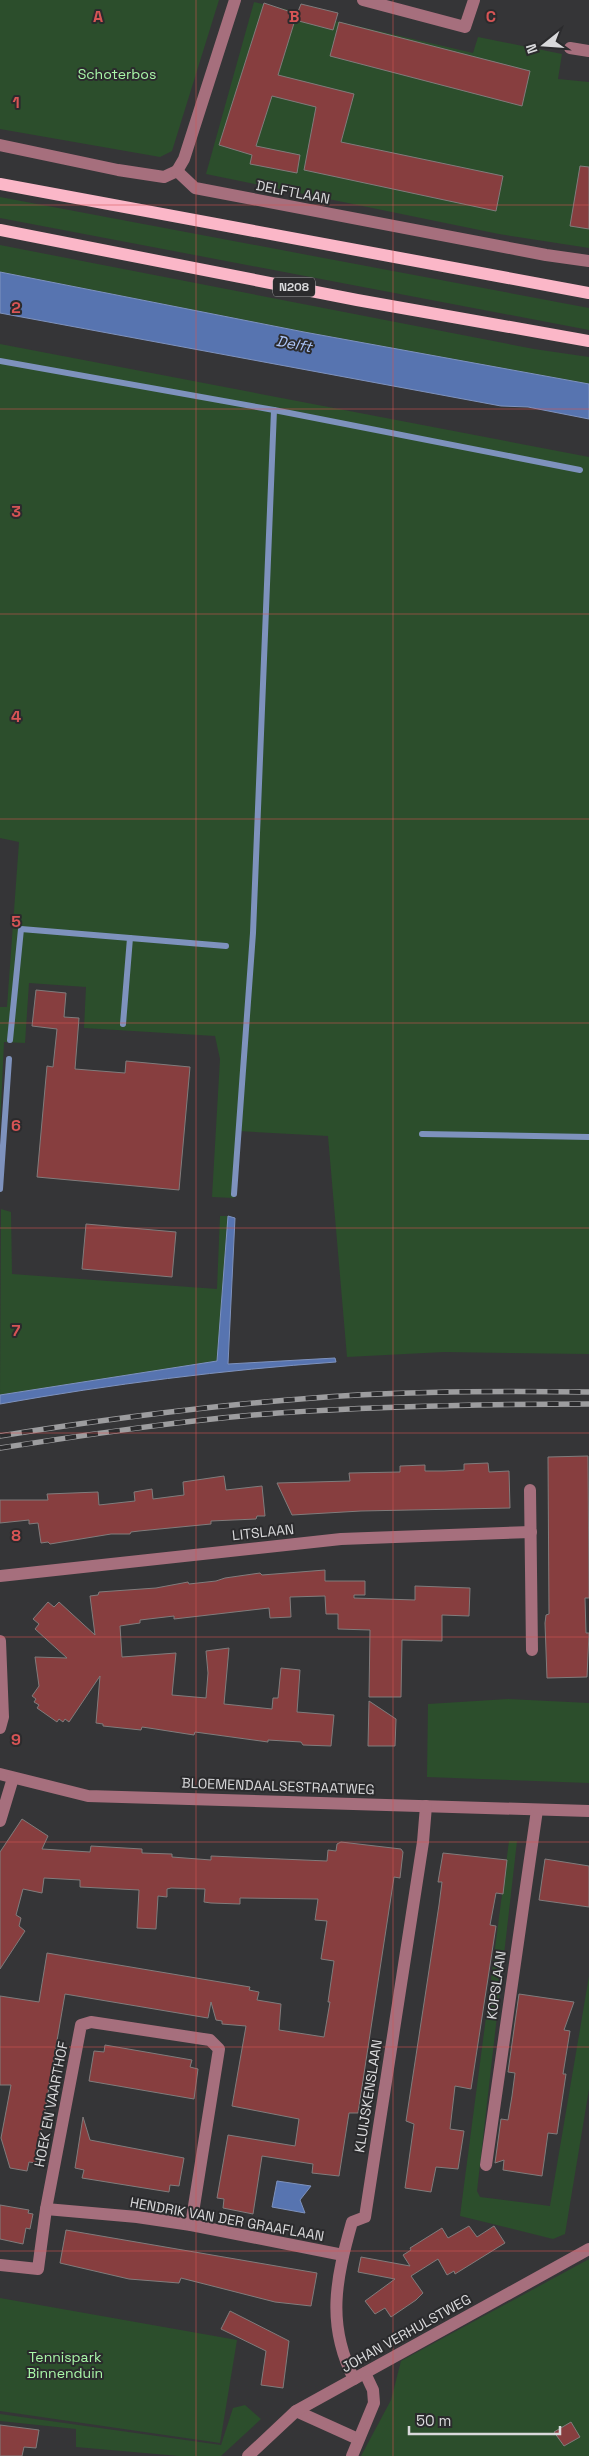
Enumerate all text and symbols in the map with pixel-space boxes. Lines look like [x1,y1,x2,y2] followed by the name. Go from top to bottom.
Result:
[93,6,103,27] text: A
[289,6,299,27] text: B
[486,6,496,27] text: C
[519,20,569,70] north arrow
[522,42,542,56] text: N
[78,65,156,83] park label: Schoterbos
[12,92,20,113] text: 1
[254,176,332,208] street label: DELFTLAAN
[273,278,315,296] road number: N208
[11,297,21,318] text: 2
[275,331,316,357] water label: Delft
[11,501,21,522] text: 3
[11,706,21,727] text: 4
[11,911,21,932] text: 5
[11,1115,21,1136] text: 6
[12,1320,21,1341] text: 7
[231,1520,295,1544] street label: LITSLAAN
[11,1525,21,1546] text: 8
[11,1729,21,1750] text: 9
[181,1774,375,1798] street label: BLOEMENDAALSESTRAATWEG
[482,1950,510,2020] street label: KOPSLAAN
[350,2038,386,2154] street label: KLUIJSKENSLAAN
[30,2039,72,2168] street label: HOEK EN VAARTHOF
[128,2193,326,2245] street label: HENDRIK VAN DER GRAAFLAAN
[338,2290,474,2376] street label: JOHAN VERHULSTWEG
[27,2348,103,2382] park label: Tennispark Binnenduin
[409,2404,560,2436] scale bar
[416,2411,451,2430] text: 50 m

